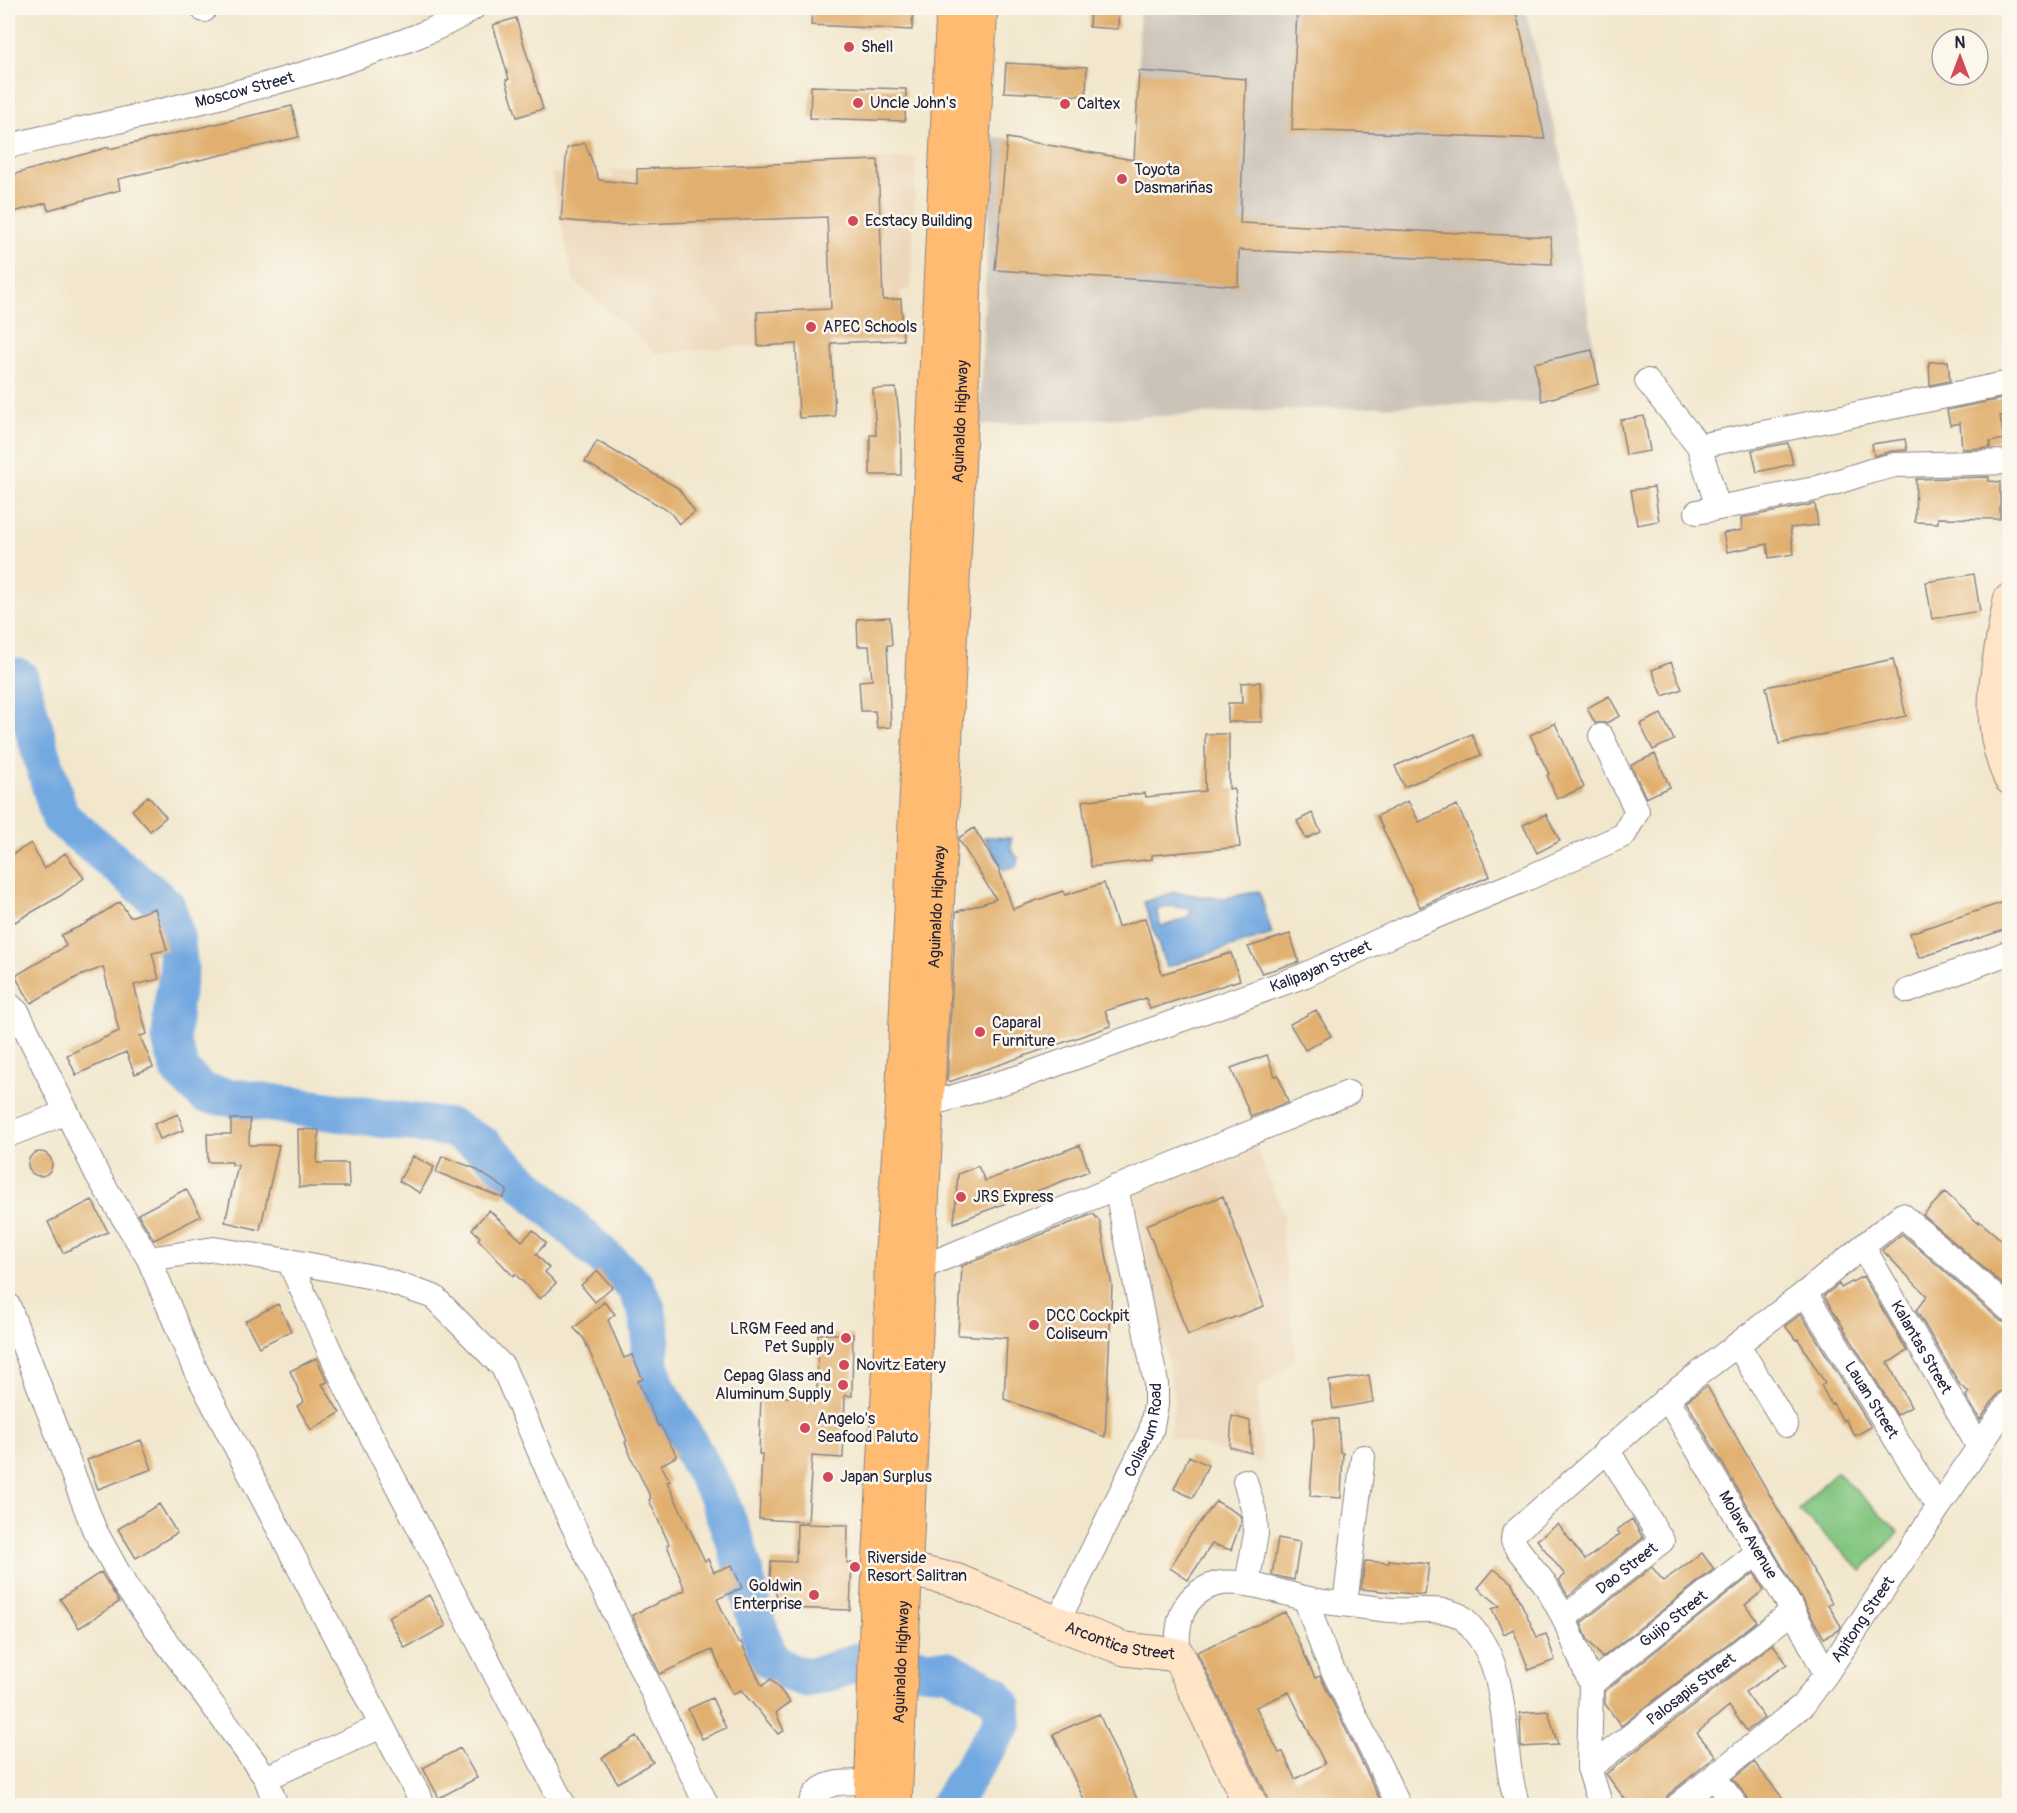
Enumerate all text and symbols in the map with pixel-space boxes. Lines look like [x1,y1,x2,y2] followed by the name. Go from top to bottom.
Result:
[1930,27,1990,87] north arrow
[1955,33,1966,53] text: N
[861,37,893,57] place label: Shell
[842,40,856,54] marker: Shell
[193,67,297,112] street label: Moscow Street
[870,93,956,113] place label: Uncle John's
[1077,94,1120,114] place label: Caltex
[851,96,865,110] marker: Uncle John's
[1058,97,1072,111] marker: Caltex
[1134,160,1213,198] place label: Toyota Dasmariñas
[1115,172,1129,186] marker: Toyota Dasmariñas
[865,211,972,231] place label: Ecstacy Building
[846,214,860,228] marker: Ecstacy Building
[823,317,917,337] place label: APEC Schools
[804,320,818,334] marker: APEC Schools
[948,360,973,483] street label: Aguinaldo Highway
[924,845,950,969] street label: Aguinaldo Highway
[1267,936,1375,997] street label: Kalipayan Street
[992,1013,1055,1051] place label: Caparal Furniture
[973,1025,987,1039] marker: Caparal Furniture
[973,1187,1053,1207] place label: JRS Express
[954,1190,968,1204] marker: JRS Express
[1886,1297,1956,1398] street label: Kalantas Street
[1046,1306,1130,1344] place label: DCC Cockpit Coliseum
[1027,1318,1041,1332] marker: DCC Cockpit Coliseum
[730,1319,834,1357] place label: LRGM Feed and Pet Supply
[839,1331,853,1345] marker: LRGM Feed and Pet Supply
[856,1355,946,1375] place label: Novitz Eatery
[837,1358,851,1372] marker: Novitz Eatery
[1840,1358,1903,1443] street label: Lauan Street
[715,1366,831,1404] place label: Cepag Glass and Aluminum Supply
[836,1378,850,1392] marker: Cepag Glass and Aluminum Supply
[1120,1383,1166,1480] street label: Coliseum Road
[817,1409,919,1447] place label: Angelo's Seafood Paluto
[798,1421,812,1435] marker: Angelo's Seafood Paluto
[840,1467,932,1487] place label: Japan Surplus
[821,1470,835,1484] marker: Japan Surplus
[1714,1487,1782,1583] street label: Molave Avenue
[1592,1538,1662,1599] street label: Dao Street
[867,1548,967,1586] place label: Riverside Resort Salitran
[848,1560,862,1574] marker: Riverside Resort Salitran
[1827,1572,1899,1666] street label: Apitong Street
[734,1576,802,1614] place label: Goldwin Enterprise
[1635,1586,1712,1652] street label: Guijo Street
[807,1588,821,1602] marker: Goldwin Enterprise
[889,1600,914,1724] street label: Aguinaldo Highway
[1062,1617,1176,1665] street label: Arcontica Street
[1643,1648,1740,1730] street label: Palosapis Street

